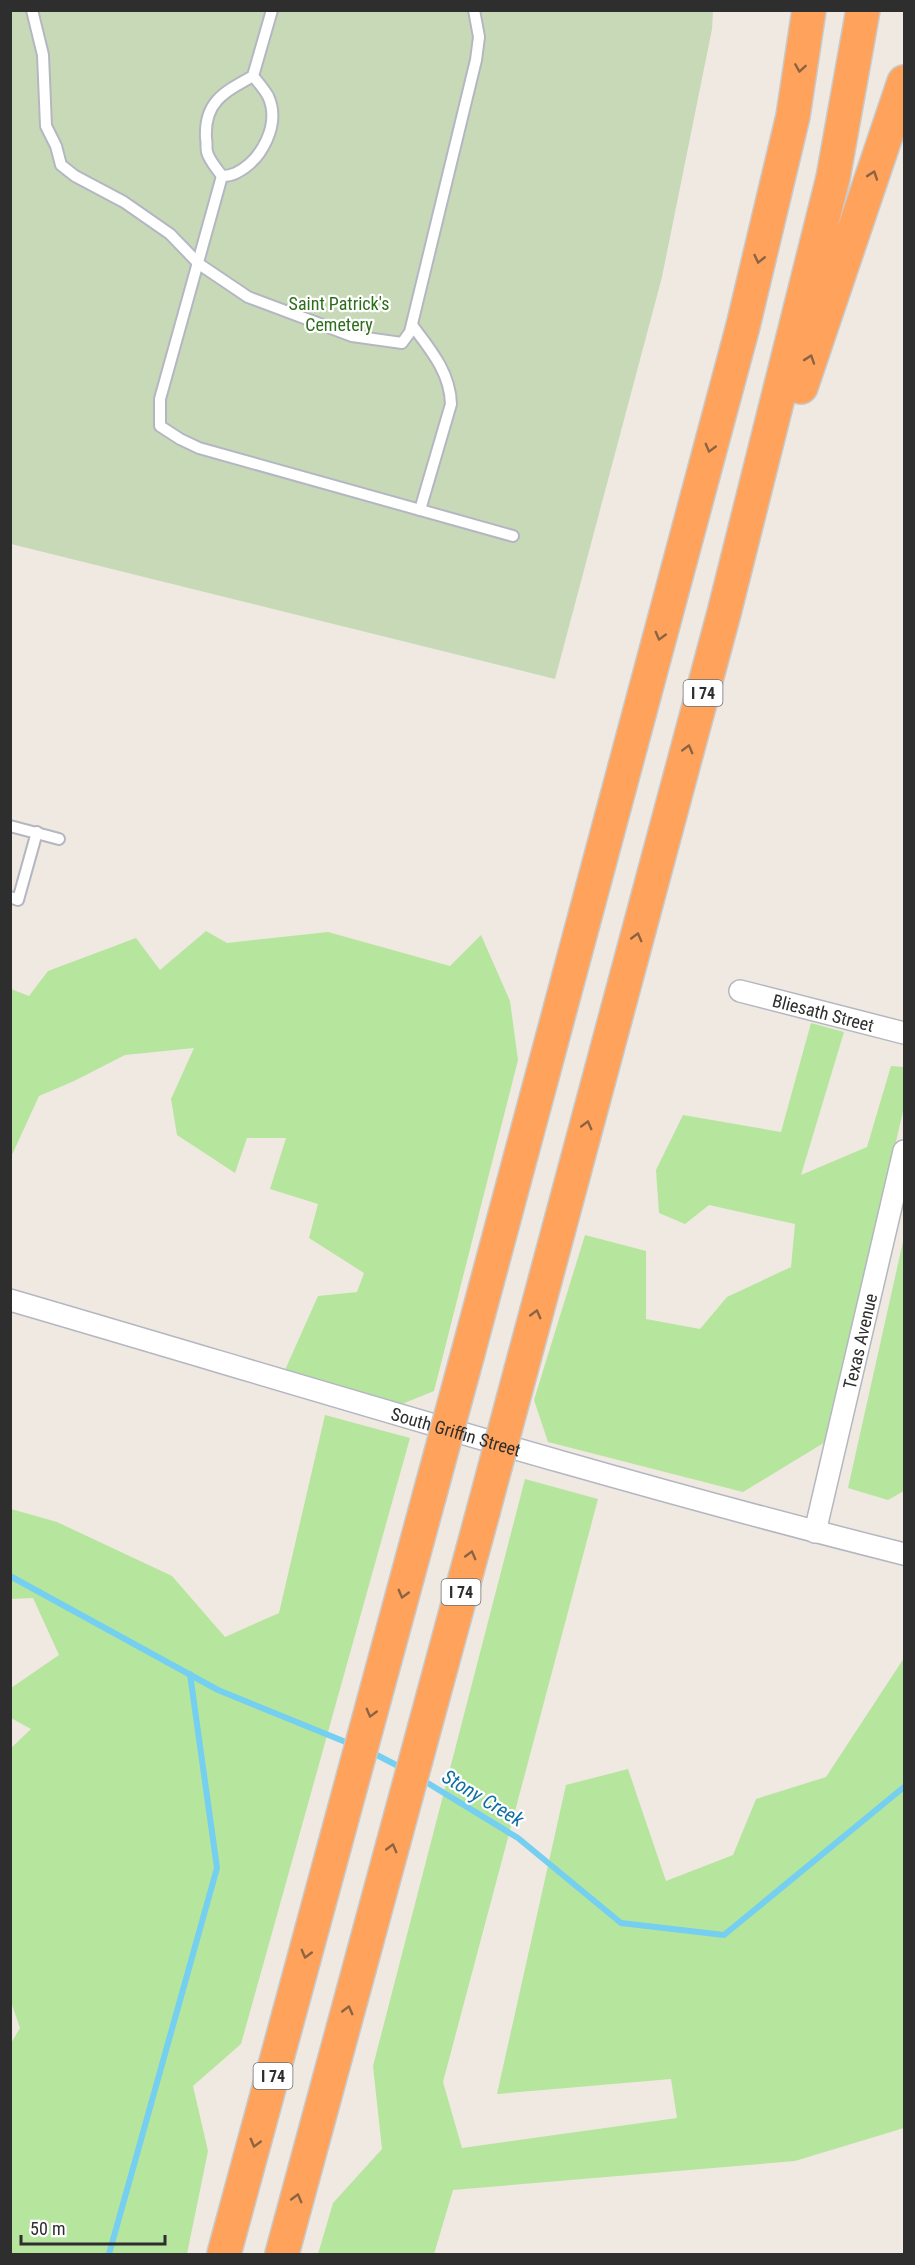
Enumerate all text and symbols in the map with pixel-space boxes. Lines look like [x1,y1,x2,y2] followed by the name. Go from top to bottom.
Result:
[794,64,806,73] one-way arrow
[866,170,878,181] one-way arrow
[753,254,766,264] one-way arrow
[289,293,389,335] park label: Saint Patrick's Cemetery
[803,354,816,365] one-way arrow
[705,443,718,453] one-way arrow
[655,631,668,641] one-way arrow
[684,680,722,706] road number: I 74
[680,744,693,754] one-way arrow
[630,932,642,943] one-way arrow
[770,989,876,1035] street label: Bliesath Street
[579,1121,592,1131] one-way arrow
[838,1291,881,1391] street label: Texas Avenue
[529,1309,542,1319] one-way arrow
[389,1403,523,1460] street label: South Griffin Street
[464,1550,477,1560] one-way arrow
[442,1579,480,1605] road number: I 74
[397,1589,410,1599] one-way arrow
[365,1708,378,1718] one-way arrow
[438,1764,529,1832] water label: Stony Creek
[385,1843,397,1854] one-way arrow
[300,1949,313,1959] one-way arrow
[341,2005,353,2016] one-way arrow
[254,2063,292,2089] road number: I 74
[249,2137,262,2147] one-way arrow
[290,2193,303,2203] one-way arrow
[21,2208,165,2246] scale bar
[30,2218,65,2239] text: 50 m

